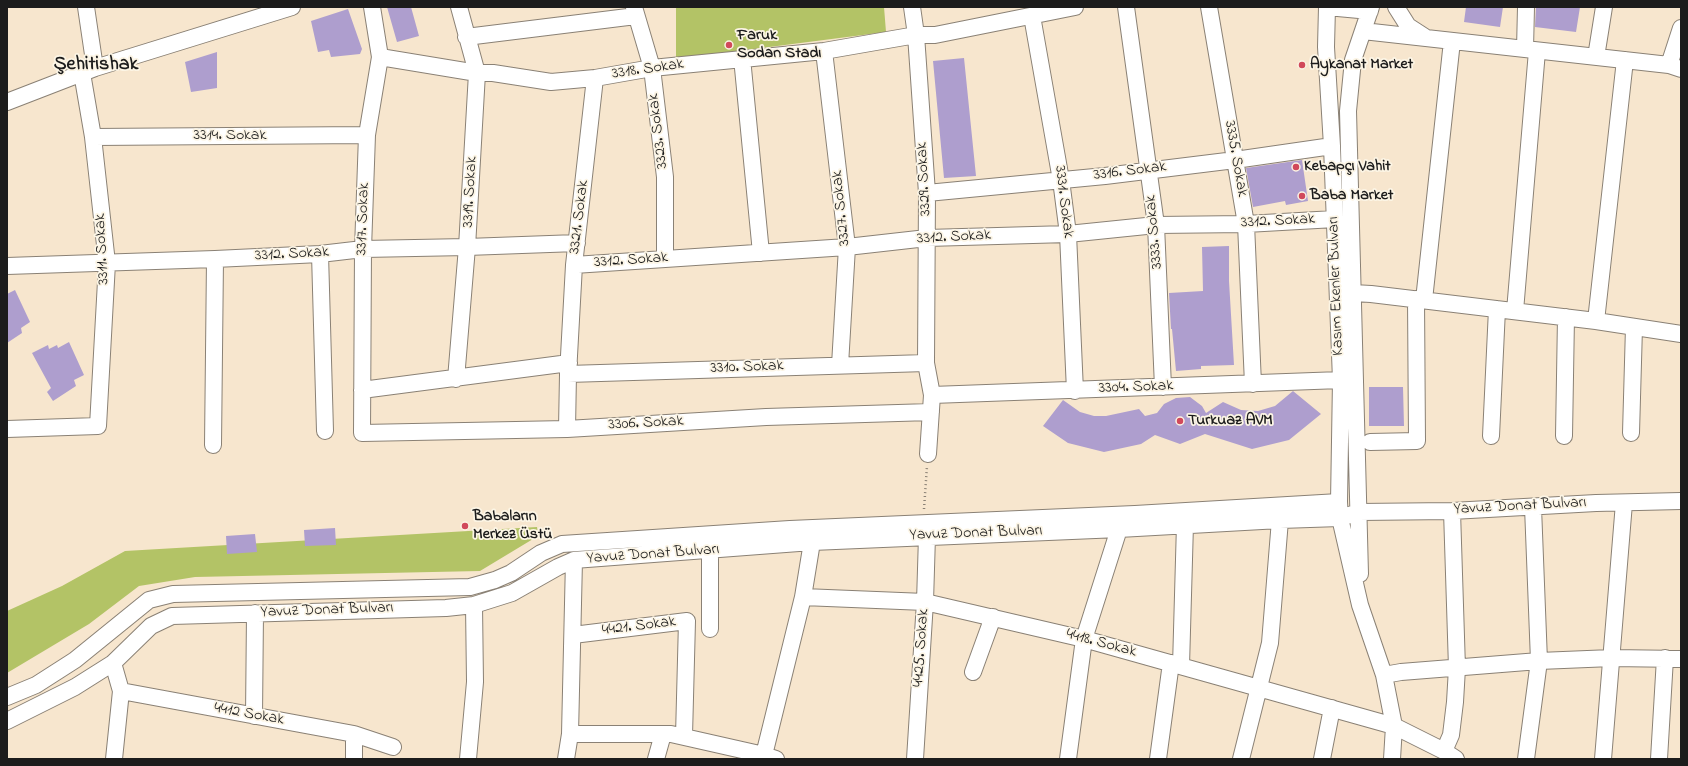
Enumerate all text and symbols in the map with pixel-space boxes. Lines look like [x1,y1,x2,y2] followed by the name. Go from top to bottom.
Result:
[737,26,821,64] place label: Faruk Sodan Stadı
[724,40,734,50] marker: Faruk Sodan Stadı
[54,54,138,78] district label: Şehitishak
[611,55,685,85] street label: 3318. Sokak
[1310,55,1413,75] place label: Aykanat Market
[1297,60,1307,70] marker: Aykanat Market
[645,92,673,170] street label: 3323. Sokak
[1219,119,1251,199] street label: 3335. Sokak
[194,126,266,146] street label: 3314. Sokak
[913,142,937,216] street label: 3329. Sokak
[460,156,482,228] street label: 3319. Sokak
[1304,157,1391,177] place label: Kebapçı Vahit
[1092,158,1168,186] street label: 3316. Sokak
[1291,162,1301,172] marker: Kebapçı Vahit
[1049,165,1077,239] street label: 3331. Sokak
[828,169,856,247] street label: 3327. Sokak
[566,179,594,255] street label: 3321. Sokak
[353,182,375,256] street label: 3317. Sokak
[1310,186,1393,206] place label: Baba Market
[1297,191,1307,201] marker: Baba Market
[1142,194,1168,270] street label: 3333. Sokak
[1240,210,1316,234] street label: 3312. Sokak
[92,213,114,285] street label: 3311. Sokak
[1325,216,1349,356] street label: Kasım Ekenler Bulvarı
[916,226,992,250] street label: 3312. Sokak
[254,243,330,267] street label: 3312. Sokak
[593,249,669,273] street label: 3312. Sokak
[710,357,784,379] street label: 3310. Sokak
[1098,377,1174,399] street label: 3304. Sokak
[1188,411,1273,431] place label: Turkuaz AVM
[608,412,684,436] street label: 3306. Sokak
[1175,416,1185,426] marker: Turkuaz AVM
[1453,494,1587,520] street label: Yavuz Donat Bulvarı
[473,507,552,545] place label: Babaların Merkez Üstü
[460,521,470,531] marker: Babaların Merkez Üstü
[909,522,1043,546] street label: Yavuz Donat Bulvarı
[586,541,720,569] street label: Yavuz Donat Bulvarı
[260,599,394,623] street label: Yavuz Donat Bulvarı
[910,608,934,688] street label: 4425. Sokak
[601,613,677,641] street label: 4421. Sokak
[1064,625,1138,663] street label: 4418. Sokak
[212,699,286,731] street label: 4412 Sokak

